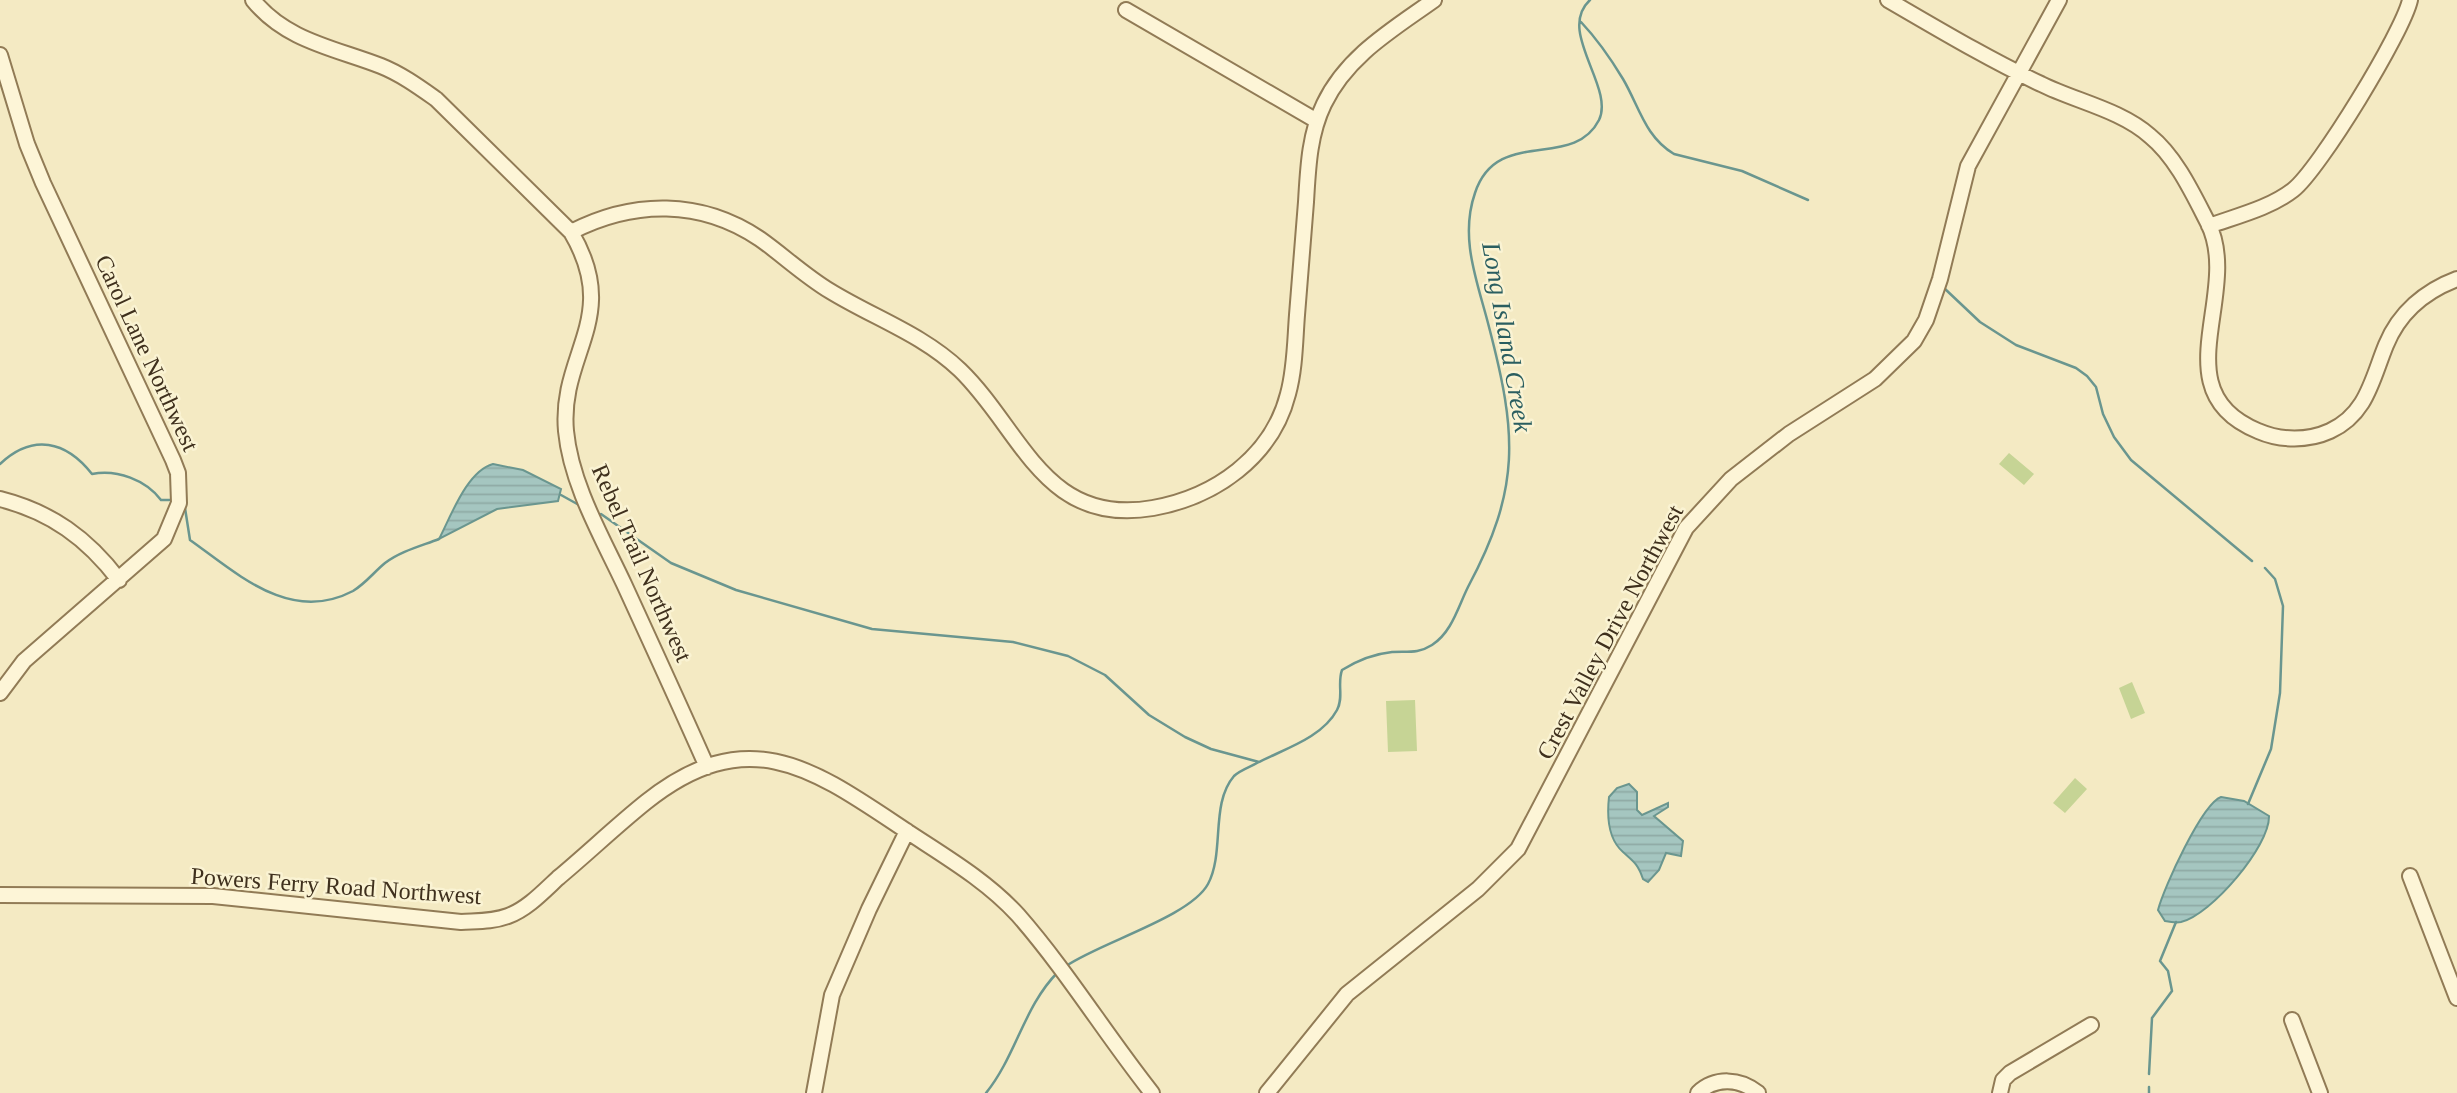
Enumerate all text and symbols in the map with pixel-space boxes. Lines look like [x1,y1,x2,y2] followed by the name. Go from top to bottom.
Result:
[1476,239,1538,435] water label: Long Island Creek
[90,251,204,455] street label: Carol Lane Northwest
[587,460,697,666] street label: Rebel Trail Northwest
[1532,500,1688,764] street label: Crest Valley Drive Northwest
[190,863,483,909] street label: Powers Ferry Road Northwest

